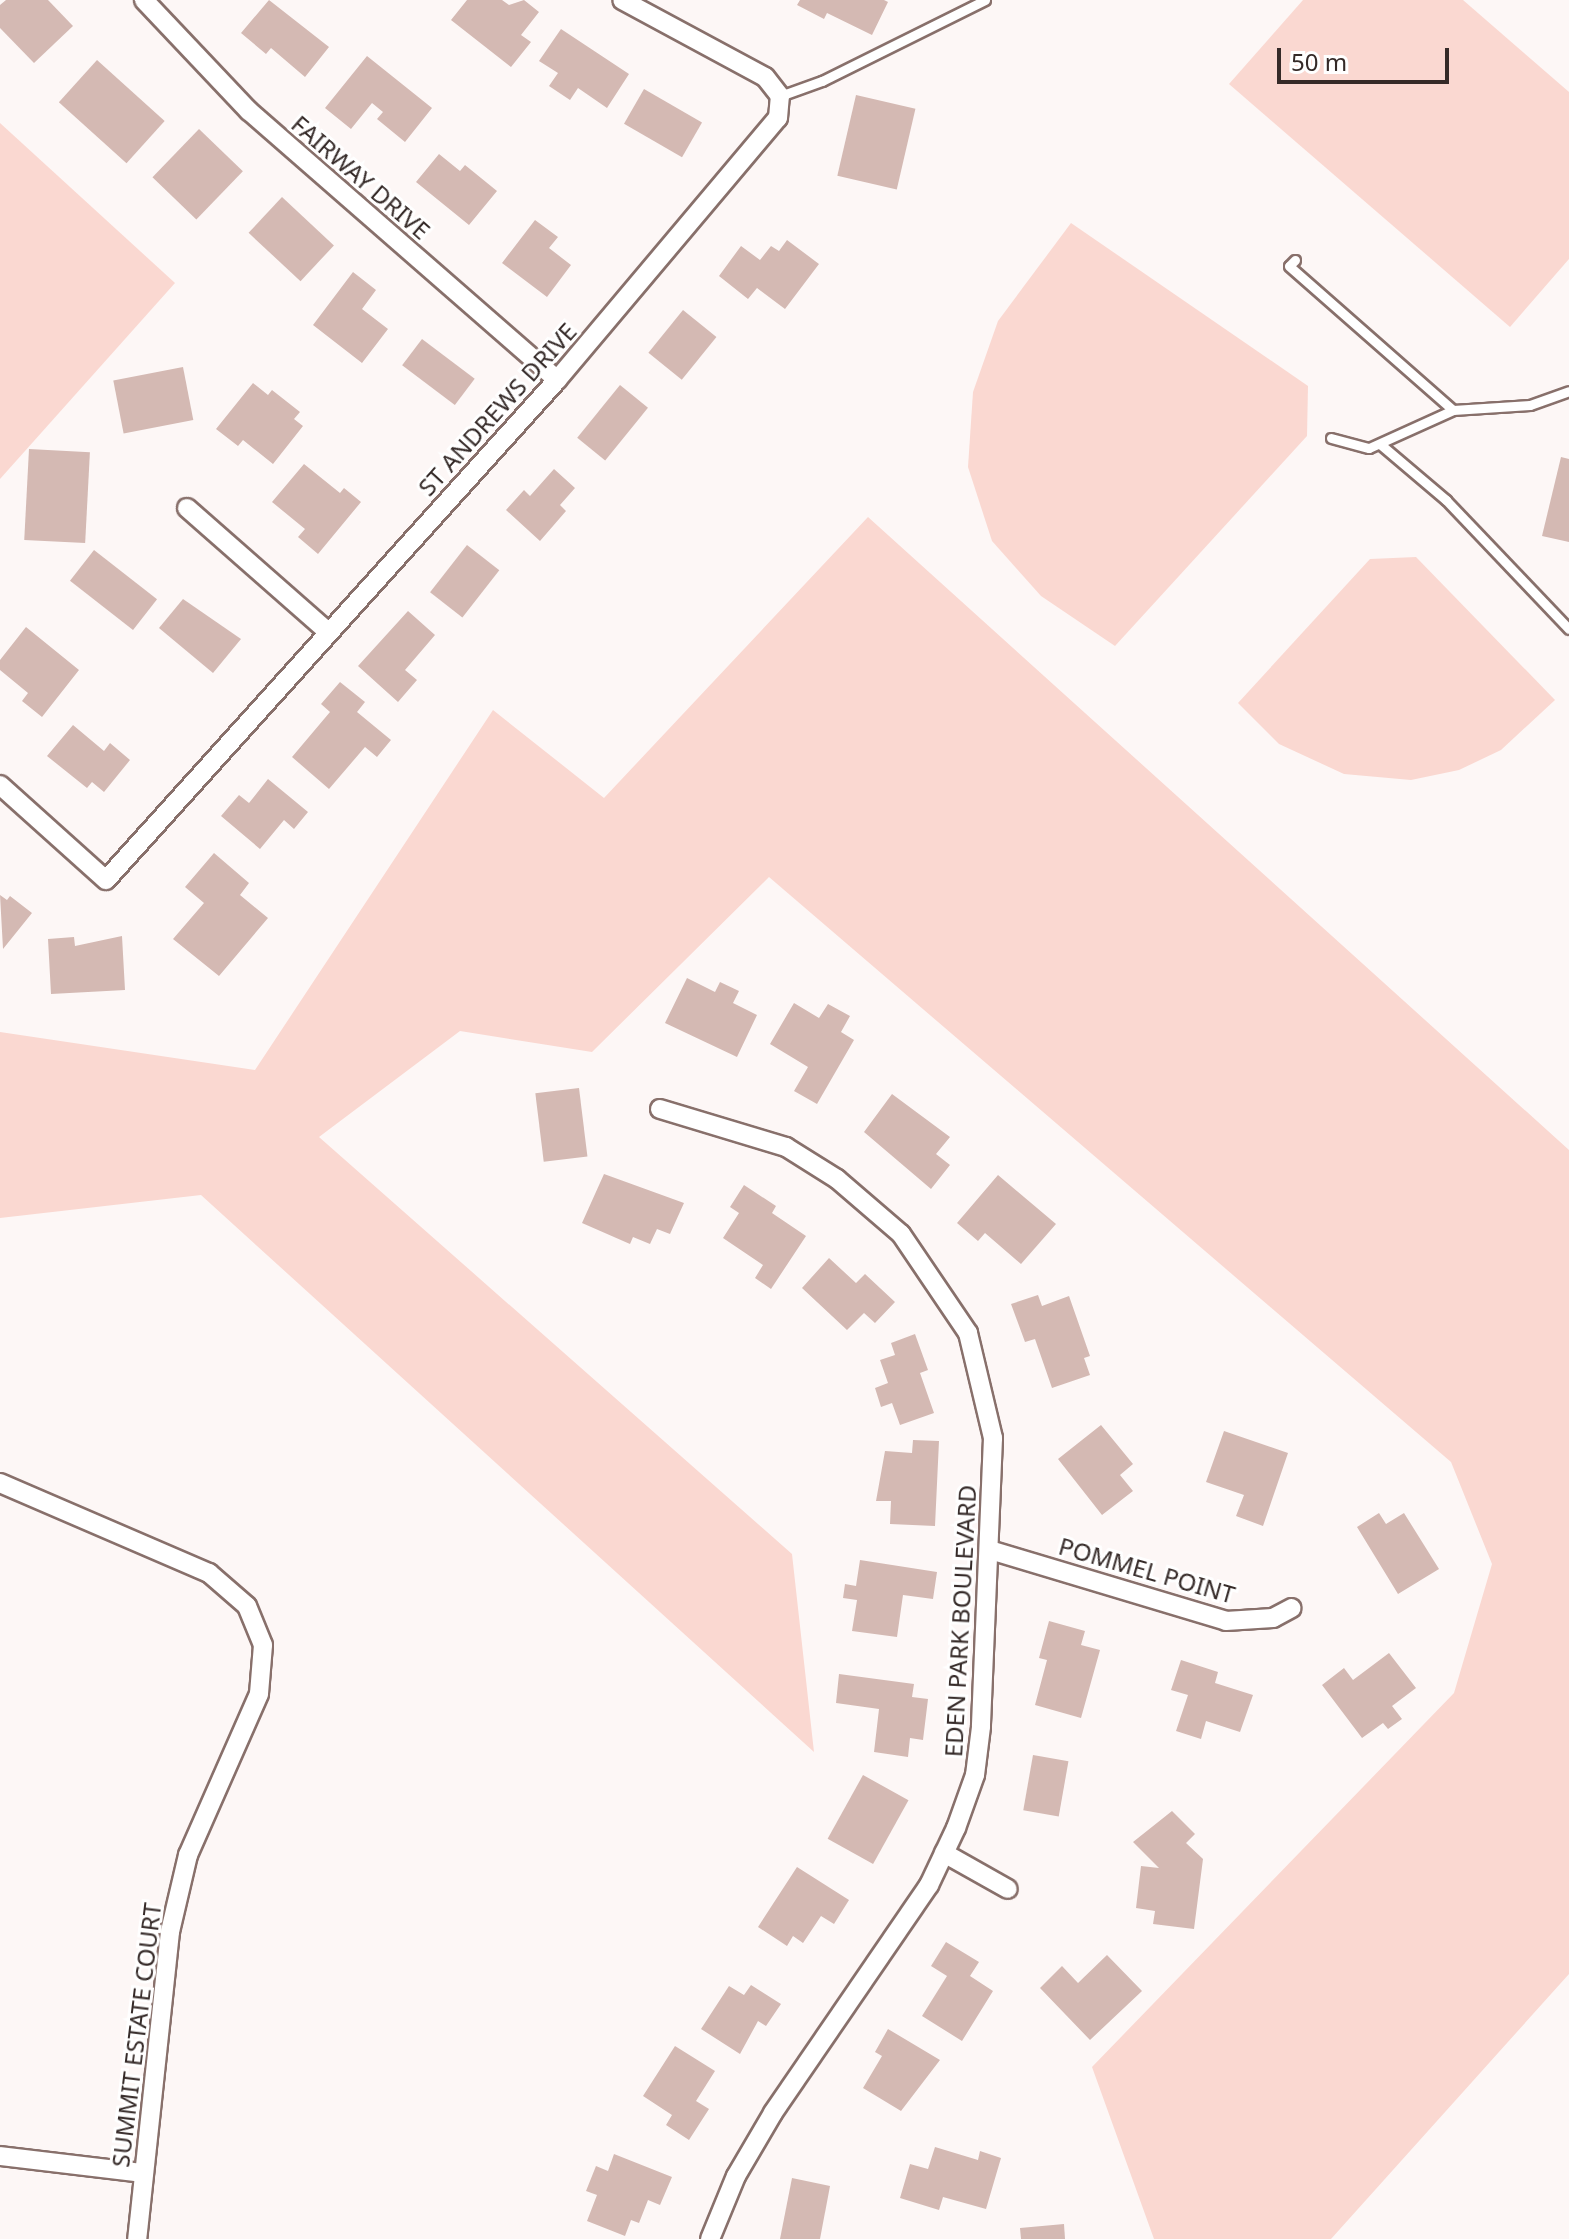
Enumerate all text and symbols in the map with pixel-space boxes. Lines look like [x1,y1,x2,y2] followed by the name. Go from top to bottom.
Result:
[1281,32,1453,82] scale bar
[1291,45,1347,78] text: 50 m
[286,109,436,245] street label: FAIRWAY DRIVE
[412,317,582,501] street label: ST ANDREWS DRIVE
[938,1484,982,1758] street label: EDEN PARK BOULEVARD
[1056,1531,1238,1609] street label: POMMEL POINT
[105,1901,167,2169] street label: SUMMIT ESTATE COURT

